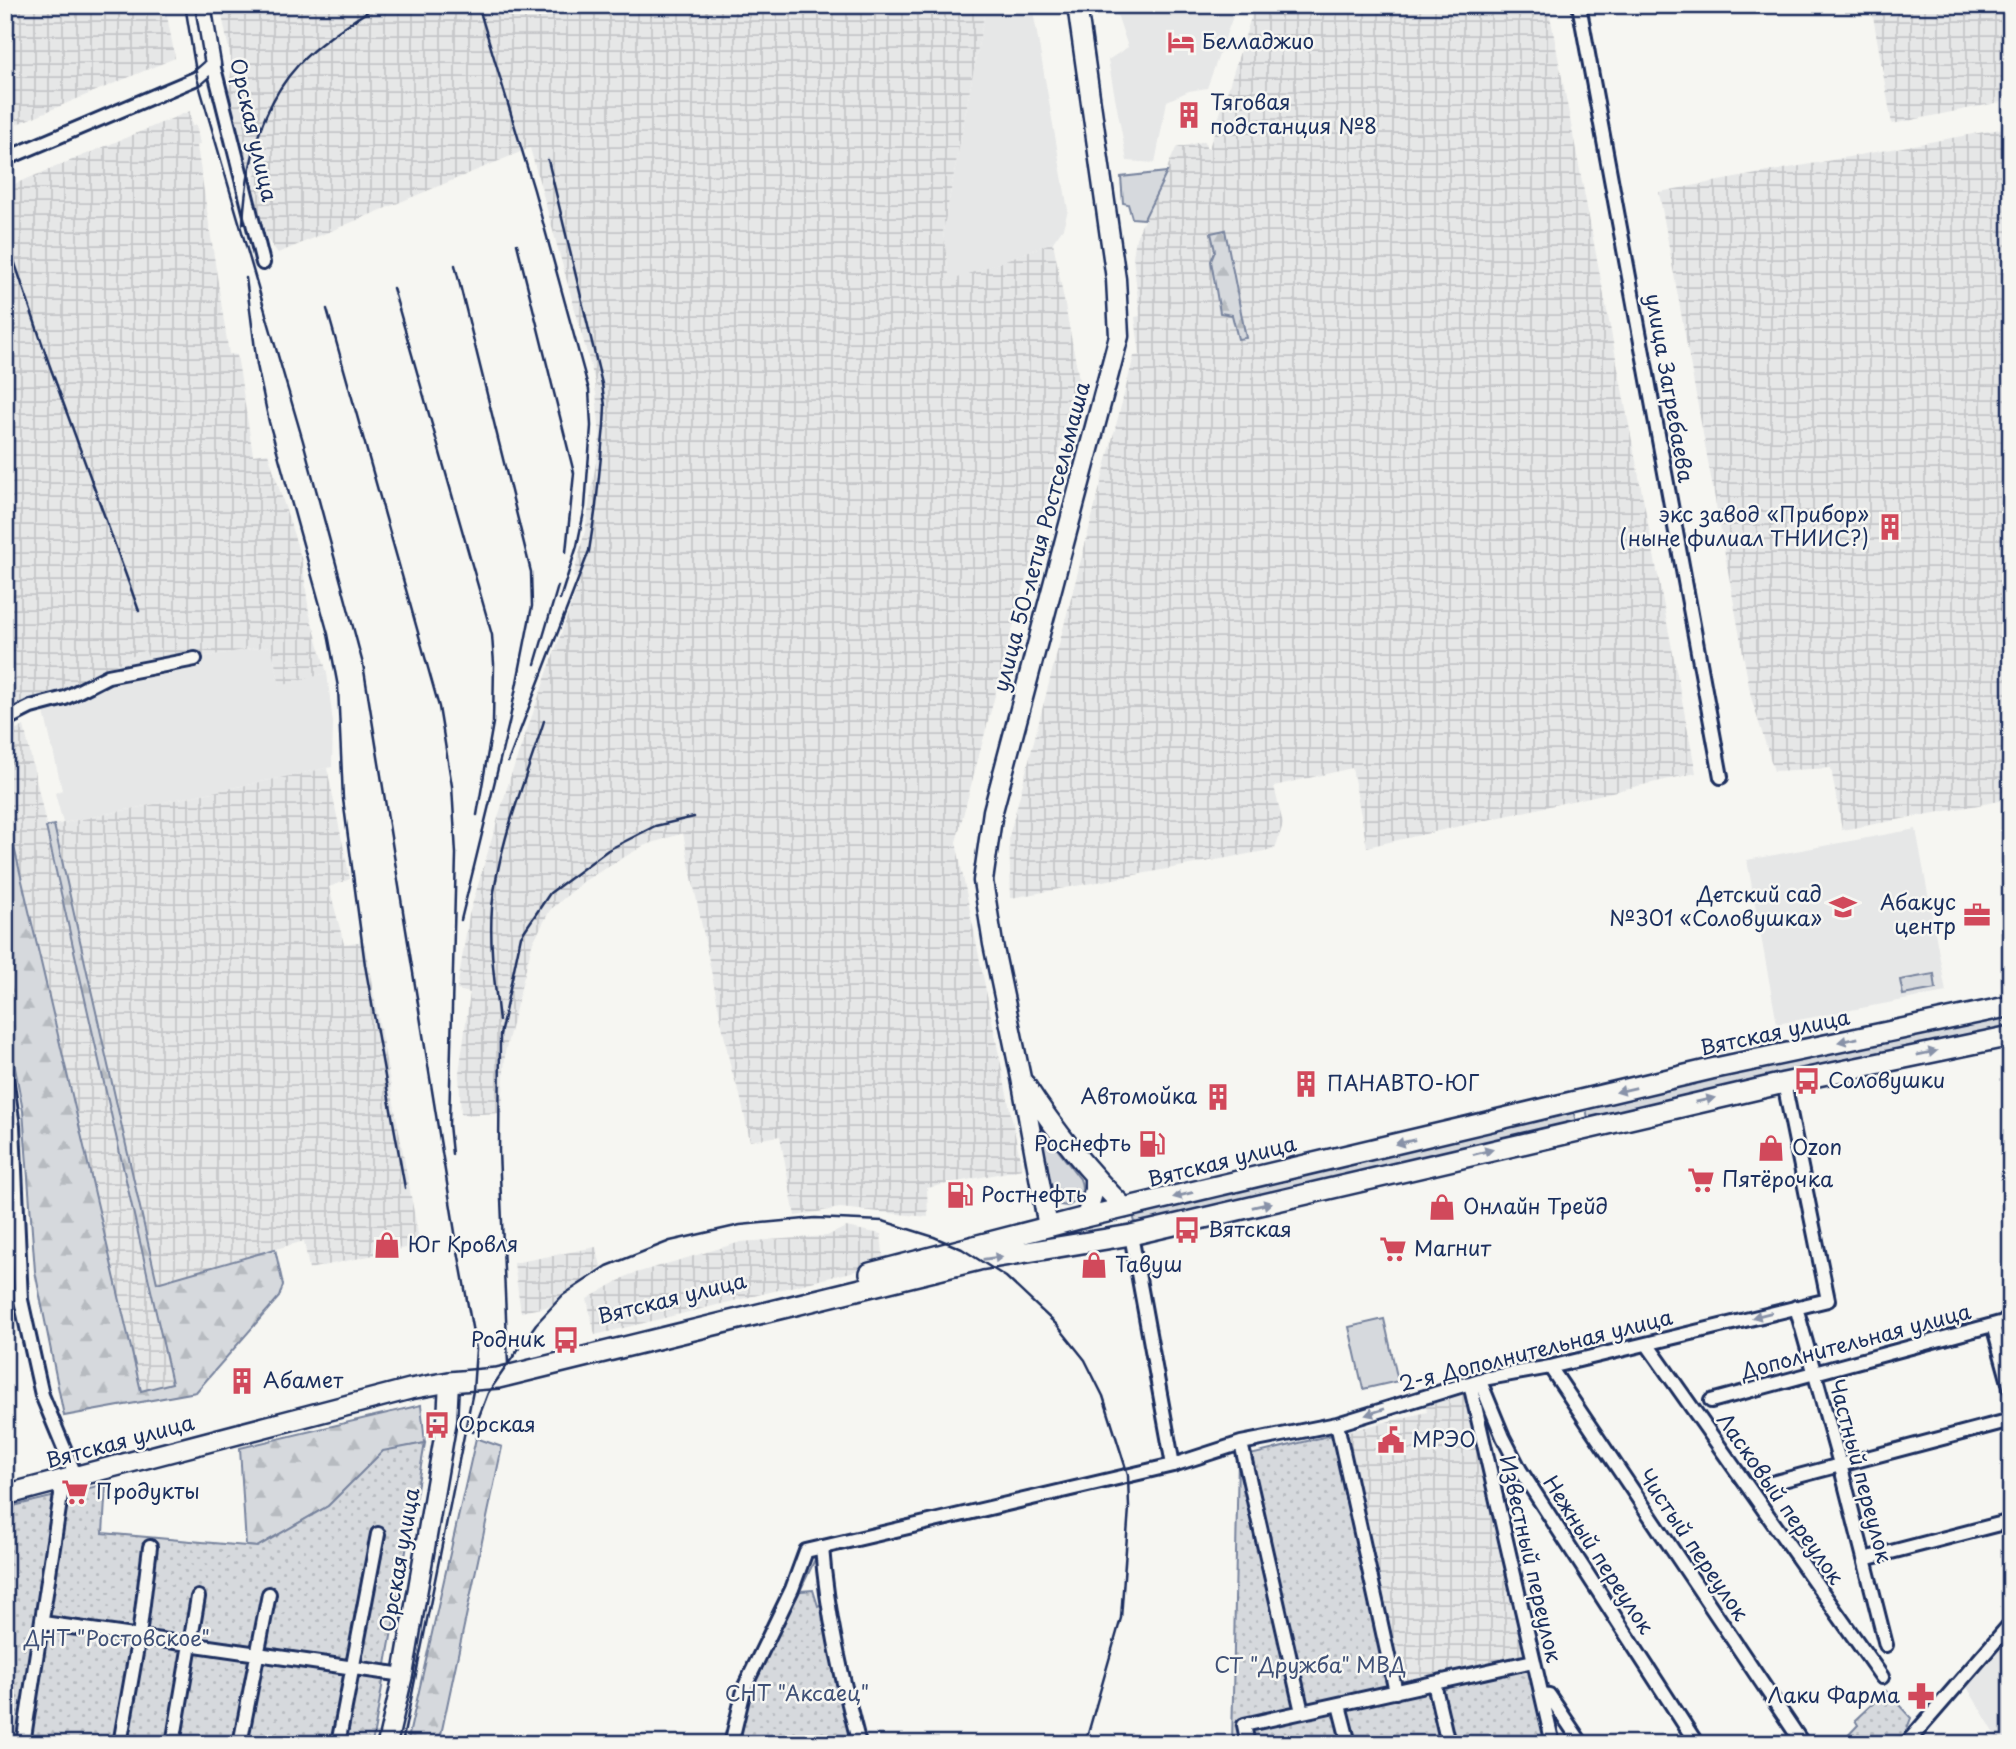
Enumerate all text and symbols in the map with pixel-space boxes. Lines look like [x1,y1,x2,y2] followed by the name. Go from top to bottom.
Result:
[1202,24,1314,56] place label: Белладжио
[1166,27,1196,57] hotel icon: Белладжио
[223,55,287,205] street label: Орская улица
[1210,85,1377,141] place label: Тяговая подстанция №8
[1174,100,1204,130] building icon: Тяговая подстанция №8
[1639,291,1703,485] street label: улица Загребаева
[983,377,1097,695] street label: улица 50-летия Ростсельмаша
[1619,497,1869,553] place label: экс завод «Прибор» (ныне филиал ТНИИС?)
[1875,512,1905,542] building icon: экс завод «Прибор» (ныне филиал ТНИИС?)
[1609,877,1822,933] place label: Детский сад №301 «Соловушка»
[1880,885,1956,941] place label: Абакус центр
[1828,892,1858,922] school or university icon: Детский сад №301 «Соловушка»
[1962,900,1992,930] office icon: Абакус центр
[1697,999,1853,1063] street label: Вятская улица
[1837,1035,1859,1046] one-way arrow
[1916,1047,1938,1058] one-way arrow
[1828,1063,1945,1095] place label: Соловушки
[1327,1066,1480,1098] place label: ПАНАВТО-ЮГ
[1792,1066,1822,1096] bus stop icon: Соловушки
[1291,1069,1321,1099] building icon: ПАНАВТО-ЮГ
[1080,1079,1197,1111] place label: Автомойка
[1203,1082,1233,1112] building icon: Автомойка
[1615,1085,1637,1096] one-way arrow
[1694,1095,1716,1106] one-way arrow
[1034,1126,1131,1158] place label: Роснефть
[1144,1126,1300,1194] street label: Вятская улица
[1137,1129,1167,1159] fuel station icon: Роснефть
[1792,1130,1842,1162] place label: Ozon
[1756,1133,1786,1163] shop icon: Ozon
[1394,1137,1416,1148] one-way arrow
[1472,1146,1494,1157] one-way arrow
[1722,1162,1834,1194] place label: Пятёрочка
[1686,1165,1716,1195] supermarket icon: Пятёрочка
[981,1177,1087,1209] place label: Ростнефть
[945,1180,975,1210] fuel station icon: Ростнефть
[1463,1189,1608,1221] place label: Онлайн Трейд
[1172,1190,1194,1201] one-way arrow
[1427,1192,1457,1222] shop icon: Онлайн Трейд
[1251,1199,1273,1210] one-way arrow
[1208,1212,1292,1244] place label: Вятская
[1172,1215,1202,1245] bus stop icon: Вятская
[408,1227,518,1259] place label: Юг Кровля
[372,1230,402,1260] shop icon: Юг Кровля
[1414,1231,1491,1263] place label: Магнит
[1378,1234,1408,1264] supermarket icon: Магнит
[1115,1247,1183,1279] place label: Тавуш
[1079,1250,1109,1280] shop icon: Тавуш
[982,1252,1004,1263] one-way arrow
[594,1263,750,1331] street label: Вятская улица
[1736,1294,1975,1386] street label: Дополнительная улица
[1396,1299,1676,1399] street label: 2-я Дополнительная улица
[1751,1310,1773,1321] one-way arrow
[471,1322,546,1354] place label: Родник
[551,1325,581,1355] bus stop icon: Родник
[263,1363,344,1395] place label: Абамет
[227,1366,257,1396] building icon: Абамет
[1822,1375,1902,1566] street label: Частный переулок
[42,1405,198,1475] street label: Вятская улица
[1710,1406,1853,1591] street label: Ласковый переулок
[458,1407,536,1439] place label: Орская
[1364,1407,1385,1418] one-way arrow
[422,1410,452,1440] bus stop icon: Орская
[1412,1422,1476,1454] place label: МРЭО
[1376,1425,1406,1455] public building icon: МРЭО
[1493,1452,1571,1666] street label: Известный переулок
[1632,1461,1758,1627] street label: Чистый переулок
[1536,1468,1663,1640] street label: Нежный переулок
[96,1474,200,1506] place label: Продукты
[60,1477,90,1507] supermarket icon: Продукты
[370,1484,427,1634] street label: Орская улица
[23,1621,210,1653] park label: ДНТ "Ростовское"
[1214,1648,1406,1680] park label: СТ "Дружба" МВД
[725,1676,869,1708] park label: СНТ "Аксаец"
[1768,1678,1900,1710] place label: Лаки Фарма
[1906,1681,1936,1711] pharmacy icon: Лаки Фарма

